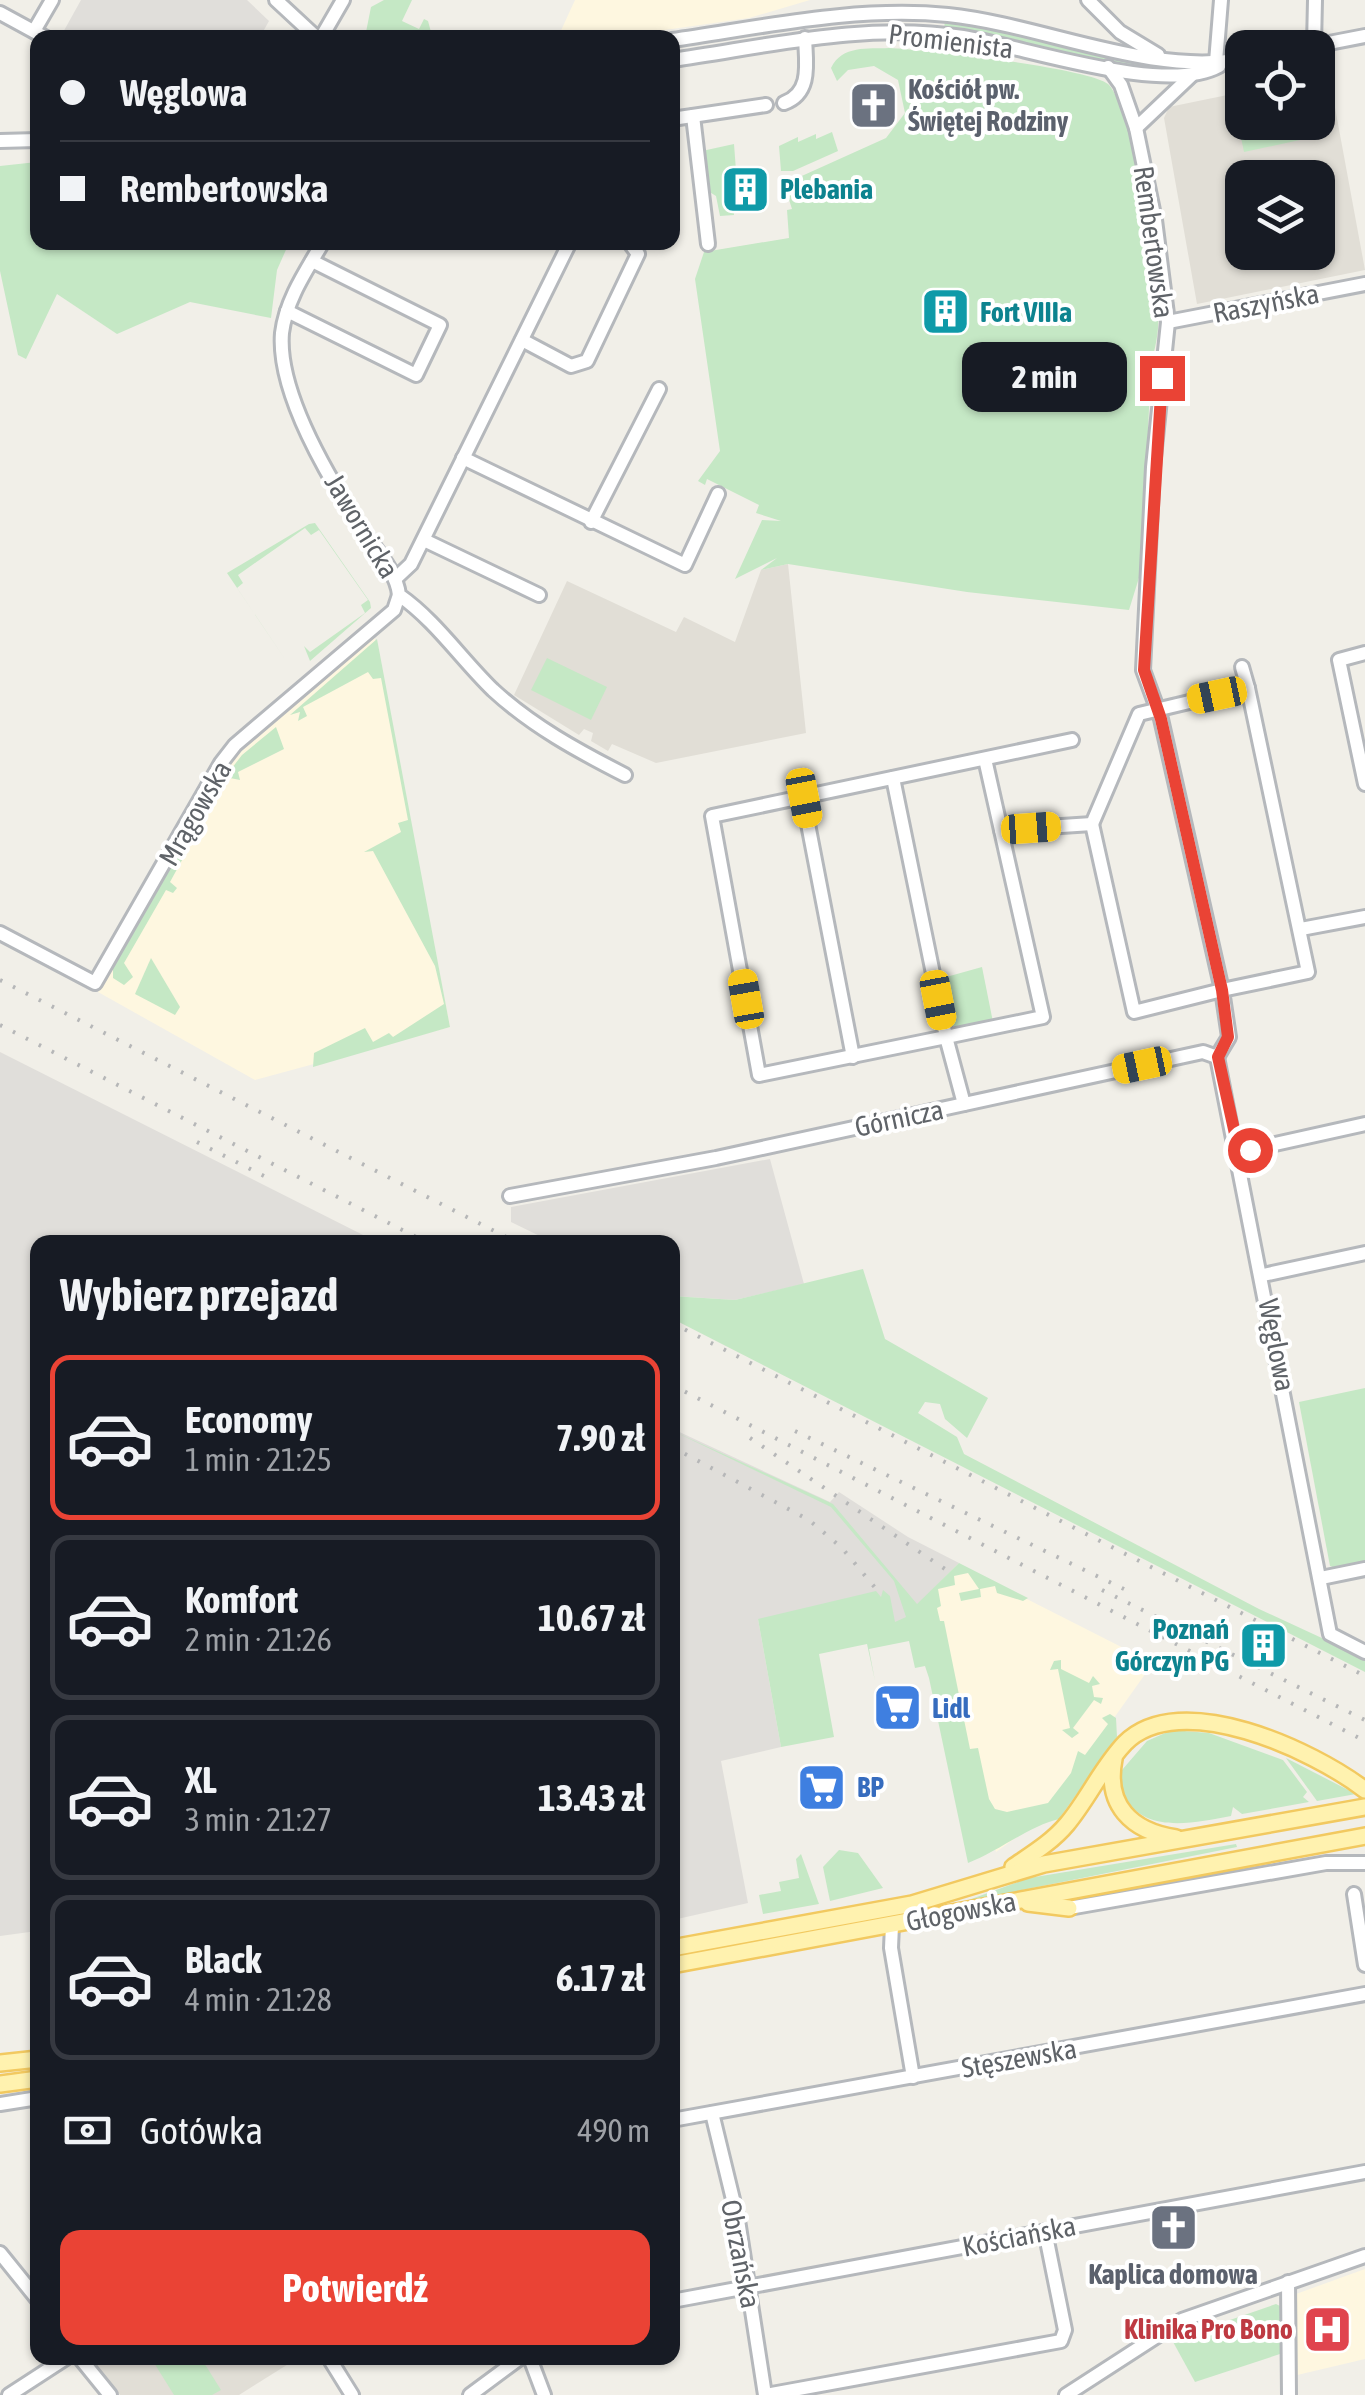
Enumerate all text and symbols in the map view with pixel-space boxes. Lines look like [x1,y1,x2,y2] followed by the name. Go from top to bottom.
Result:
[887,17,1015,65] street label: Promienista
[1225,30,1335,270] map controls
[1225,30,1335,140] button: locate
[120,71,247,114] text: Węglowa
[908,73,1069,137] place label: Kościół pw. Świętej Rodziny
[847,79,899,131] church icon: Kościół pw. Świętej Rodziny
[1225,160,1335,270] button: layers
[719,163,771,215] building icon: Plebania
[1127,164,1181,320] street label: Rembertowska
[120,167,328,210] text: Rembertowska
[780,173,873,205] place label: Plebania
[1210,277,1322,329] street label: Raszyńska
[919,286,971,338] building icon: Fort VIIIa
[980,296,1072,328] place label: Fort VIIIa
[962,343,1127,413] callout: 2 min
[1140,356,1185,401] route end
[1012,358,1077,395] text: 2 min
[319,468,405,584] street label: Jawornicka
[1185,674,1249,716] car
[152,755,238,871] street label: Mrągowska
[784,766,824,830] car
[1000,811,1062,845] car
[726,967,766,1031] car
[918,968,958,1032] car
[1110,1044,1174,1086] car
[852,1093,946,1143] street label: Górnicza
[1228,1128,1273,1173] route start
[60,1269,338,1321] text: Wybierz przejazd
[1252,1296,1302,1394] street label: Węglowa
[65,1393,155,1483] icon: car
[185,1398,312,1441] text: Economy
[556,1416,645,1459] text: 7.90 zł
[185,1441,332,1478] text: 1 min · 21:25
[65,1573,155,1663] icon: car
[185,1578,298,1621] text: Komfort
[538,1596,645,1639] text: 10.67 zł
[1115,1613,1229,1677] place label: Poznań Górczyn PG
[1238,1619,1290,1671] building icon: Poznań Górczyn PG
[185,1621,332,1658] text: 2 min · 21:26
[871,1682,923,1734] supermarket icon: Lidl
[932,1692,971,1724] place label: Lidl
[65,1753,155,1843] icon: car
[185,1758,217,1801] text: XL
[796,1761,848,1813] supermarket icon: BP
[857,1771,884,1803] place label: BP
[538,1776,645,1819] text: 13.43 zł
[185,1801,332,1838] text: 3 min · 21:27
[903,1885,1019,1937] street label: Głogowska
[65,1933,155,2023] icon: car
[185,1938,262,1981] text: Black
[556,1956,645,1999] text: 6.17 zł
[185,1981,332,2018] text: 4 min · 21:28
[959,2032,1079,2084] street label: Stęszewska
[60,2103,115,2158] icon: cash
[140,2109,263,2152] text: Gotówka
[577,2112,650,2149] text: 490 m
[715,2197,767,2311] street label: Obrzańska
[1147,2201,1199,2253] church icon: Kaplica domowa
[960,2209,1078,2263] street label: Kościańska
[60,2230,650,2345] button: Potwierdź
[1088,2258,1258,2290] place label: Kaplica domowa
[1302,2303,1354,2355] hospital icon: Klinika Pro Bono
[1124,2313,1293,2345] place label: Klinika Pro Bono

